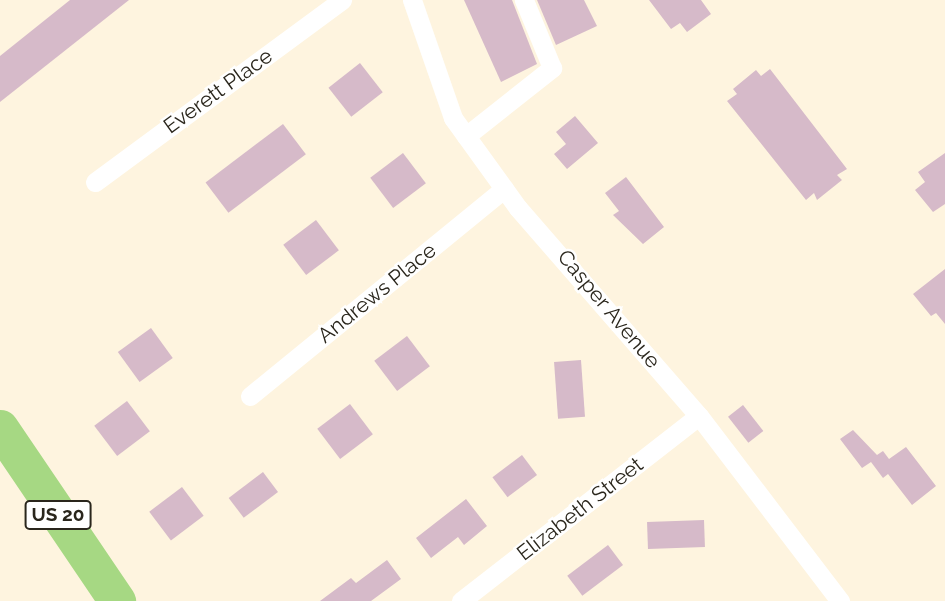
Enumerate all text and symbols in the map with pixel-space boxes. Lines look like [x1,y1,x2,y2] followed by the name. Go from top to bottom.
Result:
[159,43,277,139] street label: Everett Place
[313,238,441,348] street label: Andrews Place
[552,244,666,374] street label: Casper Avenue
[512,452,648,566] street label: Elizabeth Street
[23,500,93,530] road number: US 20

